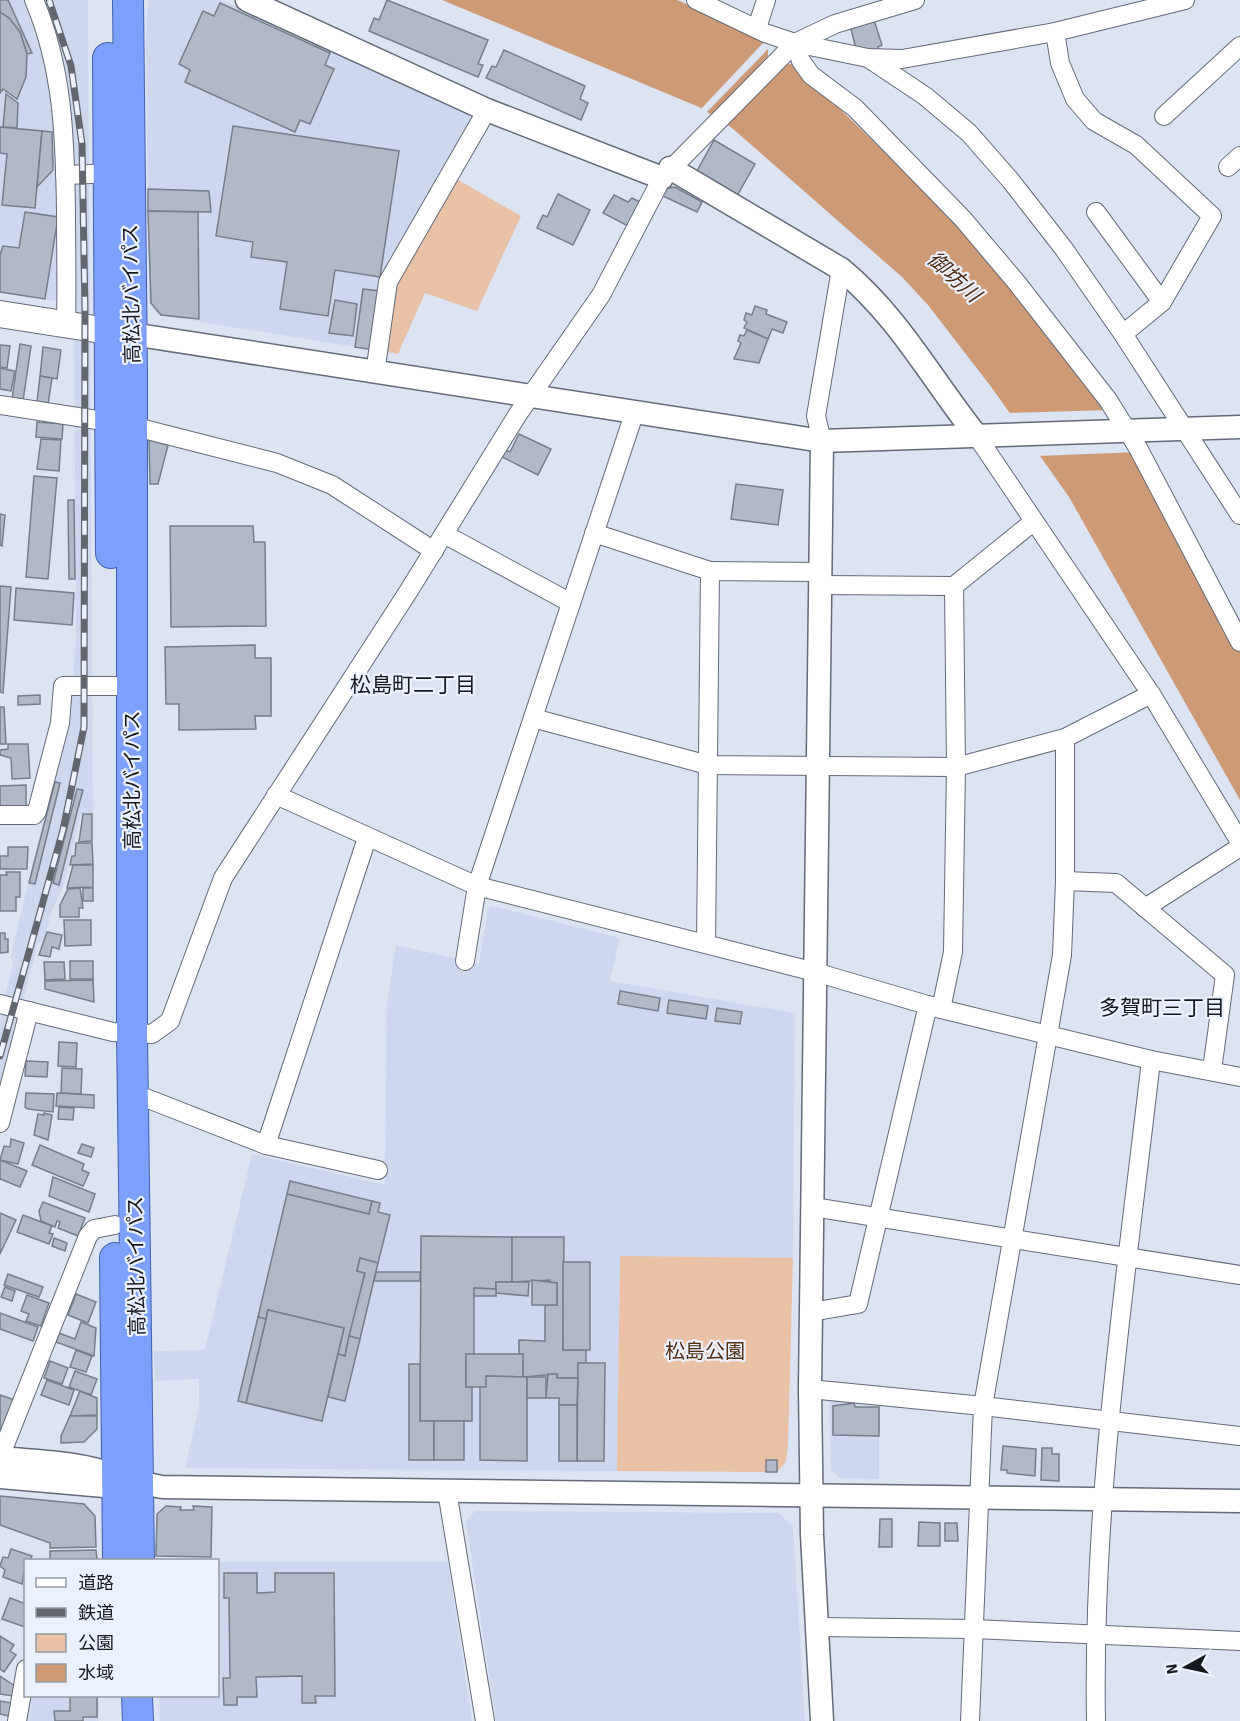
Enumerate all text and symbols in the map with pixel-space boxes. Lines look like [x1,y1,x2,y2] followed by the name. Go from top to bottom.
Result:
[117,224,147,364] street label: 高松北バイパス
[921,245,989,311] water label: 御坊川
[350,670,476,700] district label: 松島町二丁目
[119,710,147,850] street label: 高松北バイパス
[1099,993,1225,1023] district label: 多賀町三丁目
[122,1196,152,1336] street label: 高松北バイパス
[665,1338,745,1366] park label: 松島公園
[24,1559,219,1697] legend
[78,1571,114,1596] text: 道路
[78,1601,114,1626] text: 鉄道
[78,1631,114,1656] text: 公園
[1156,1637,1216,1697] north arrow
[78,1661,114,1686] text: 水域
[1161,1662,1184,1676] text: N

